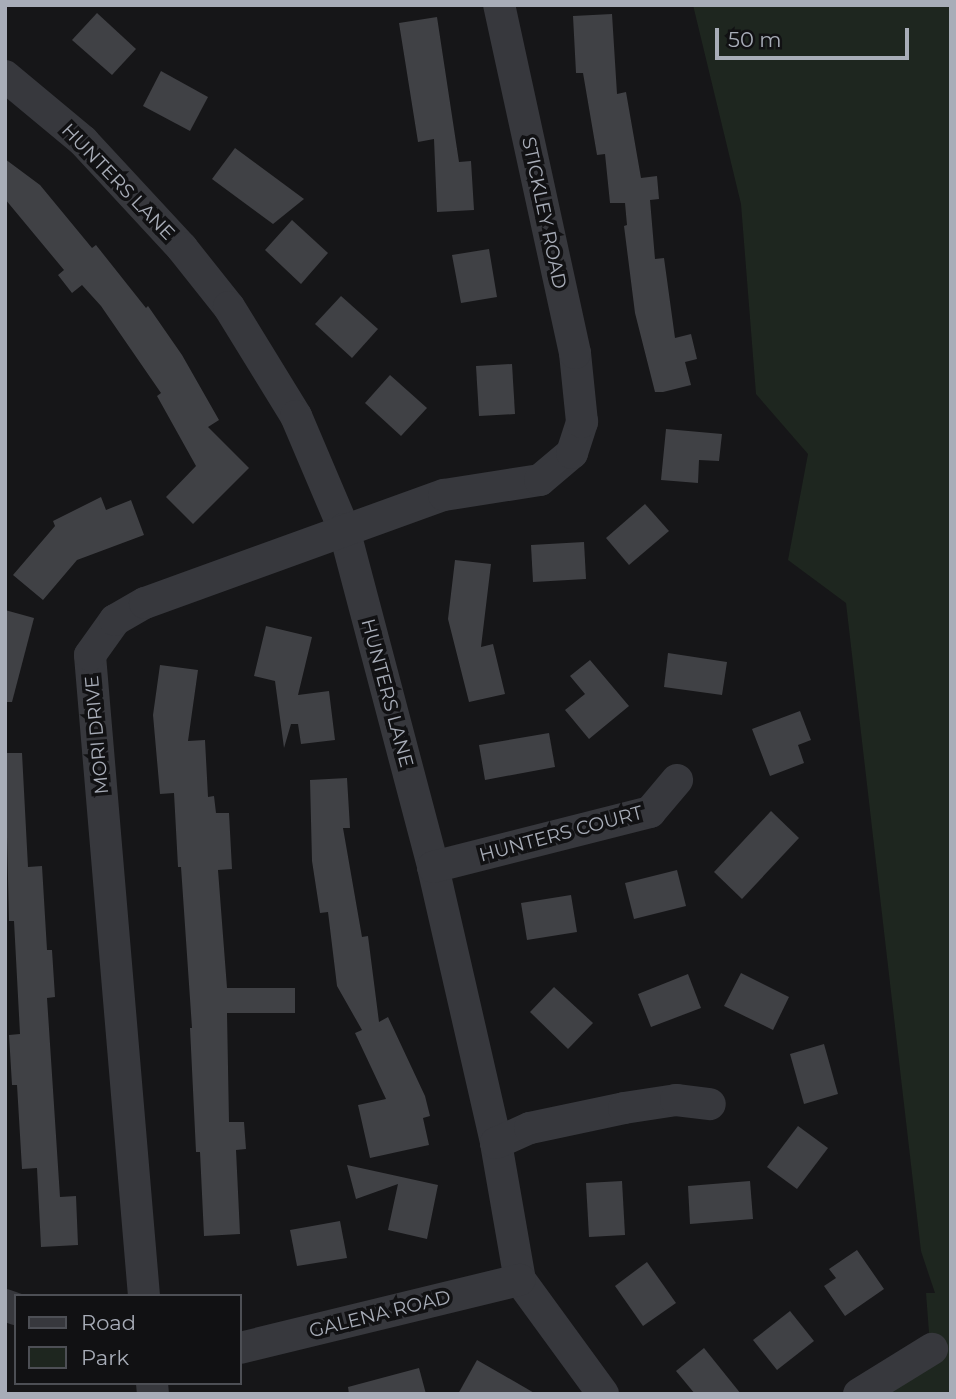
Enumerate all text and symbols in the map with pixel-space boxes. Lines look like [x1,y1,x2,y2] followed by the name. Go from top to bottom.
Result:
[718,14,912,58] scale bar
[728,27,782,52] text: 50 m
[57,119,179,245] street label: HUNTERS LANE
[517,135,571,291] street label: STICKLEY ROAD
[356,616,418,770] street label: HUNTERS LANE
[80,675,114,795] street label: MORI DRIVE
[477,801,645,867] street label: HUNTERS COURT
[307,1285,453,1343] street label: GALENA ROAD
[14,1294,242,1385] legend
[81,1310,136,1335] text: Road
[81,1345,129,1370] text: Park

